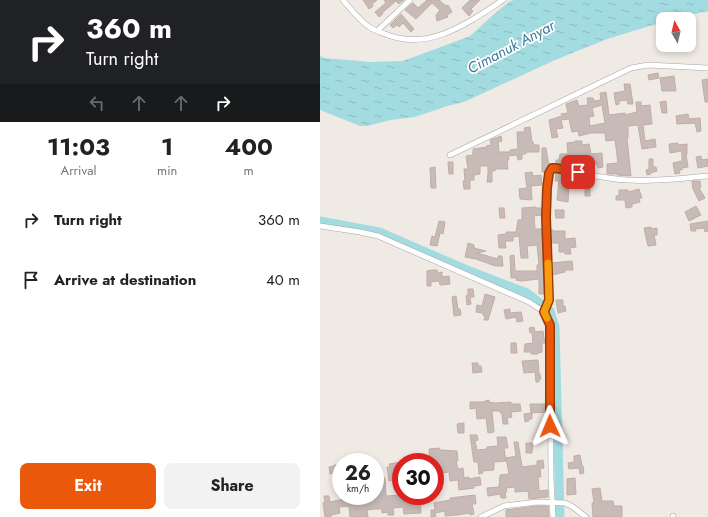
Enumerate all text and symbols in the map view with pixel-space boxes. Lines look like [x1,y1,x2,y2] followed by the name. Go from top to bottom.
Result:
[86,8,172,49] text: 360 m
[656,12,696,52] north arrow
[656,12,696,52] map controls
[463,14,560,79] water label: Cimanuk Anyar
[20,16,72,68] icon: right
[86,46,158,72] text: Turn right
[86,92,108,114] icon: left
[128,92,150,114] icon: ahead
[170,92,192,114] icon: ahead
[212,92,234,114] icon: right
[47,129,110,164] text: 11:03
[161,129,173,164] text: 1
[224,129,273,164] text: 400
[561,155,595,189] pin
[61,161,96,180] text: Arrival
[157,161,177,180] text: min
[244,161,254,180] text: m
[567,161,589,183] icon: arrive
[20,209,42,231] icon: right
[54,209,122,231] text: Turn right
[258,209,300,231] text: 360 m
[20,269,42,291] icon: arrive
[54,269,196,291] text: Arrive at destination
[266,269,300,291] text: 40 m
[529,405,571,447] position arrow
[392,453,444,505] speed limit sign: 30
[345,459,371,488] text: 26
[20,463,156,509] button: Exit
[164,463,300,509] button: Share
[347,481,369,496] text: km/h

